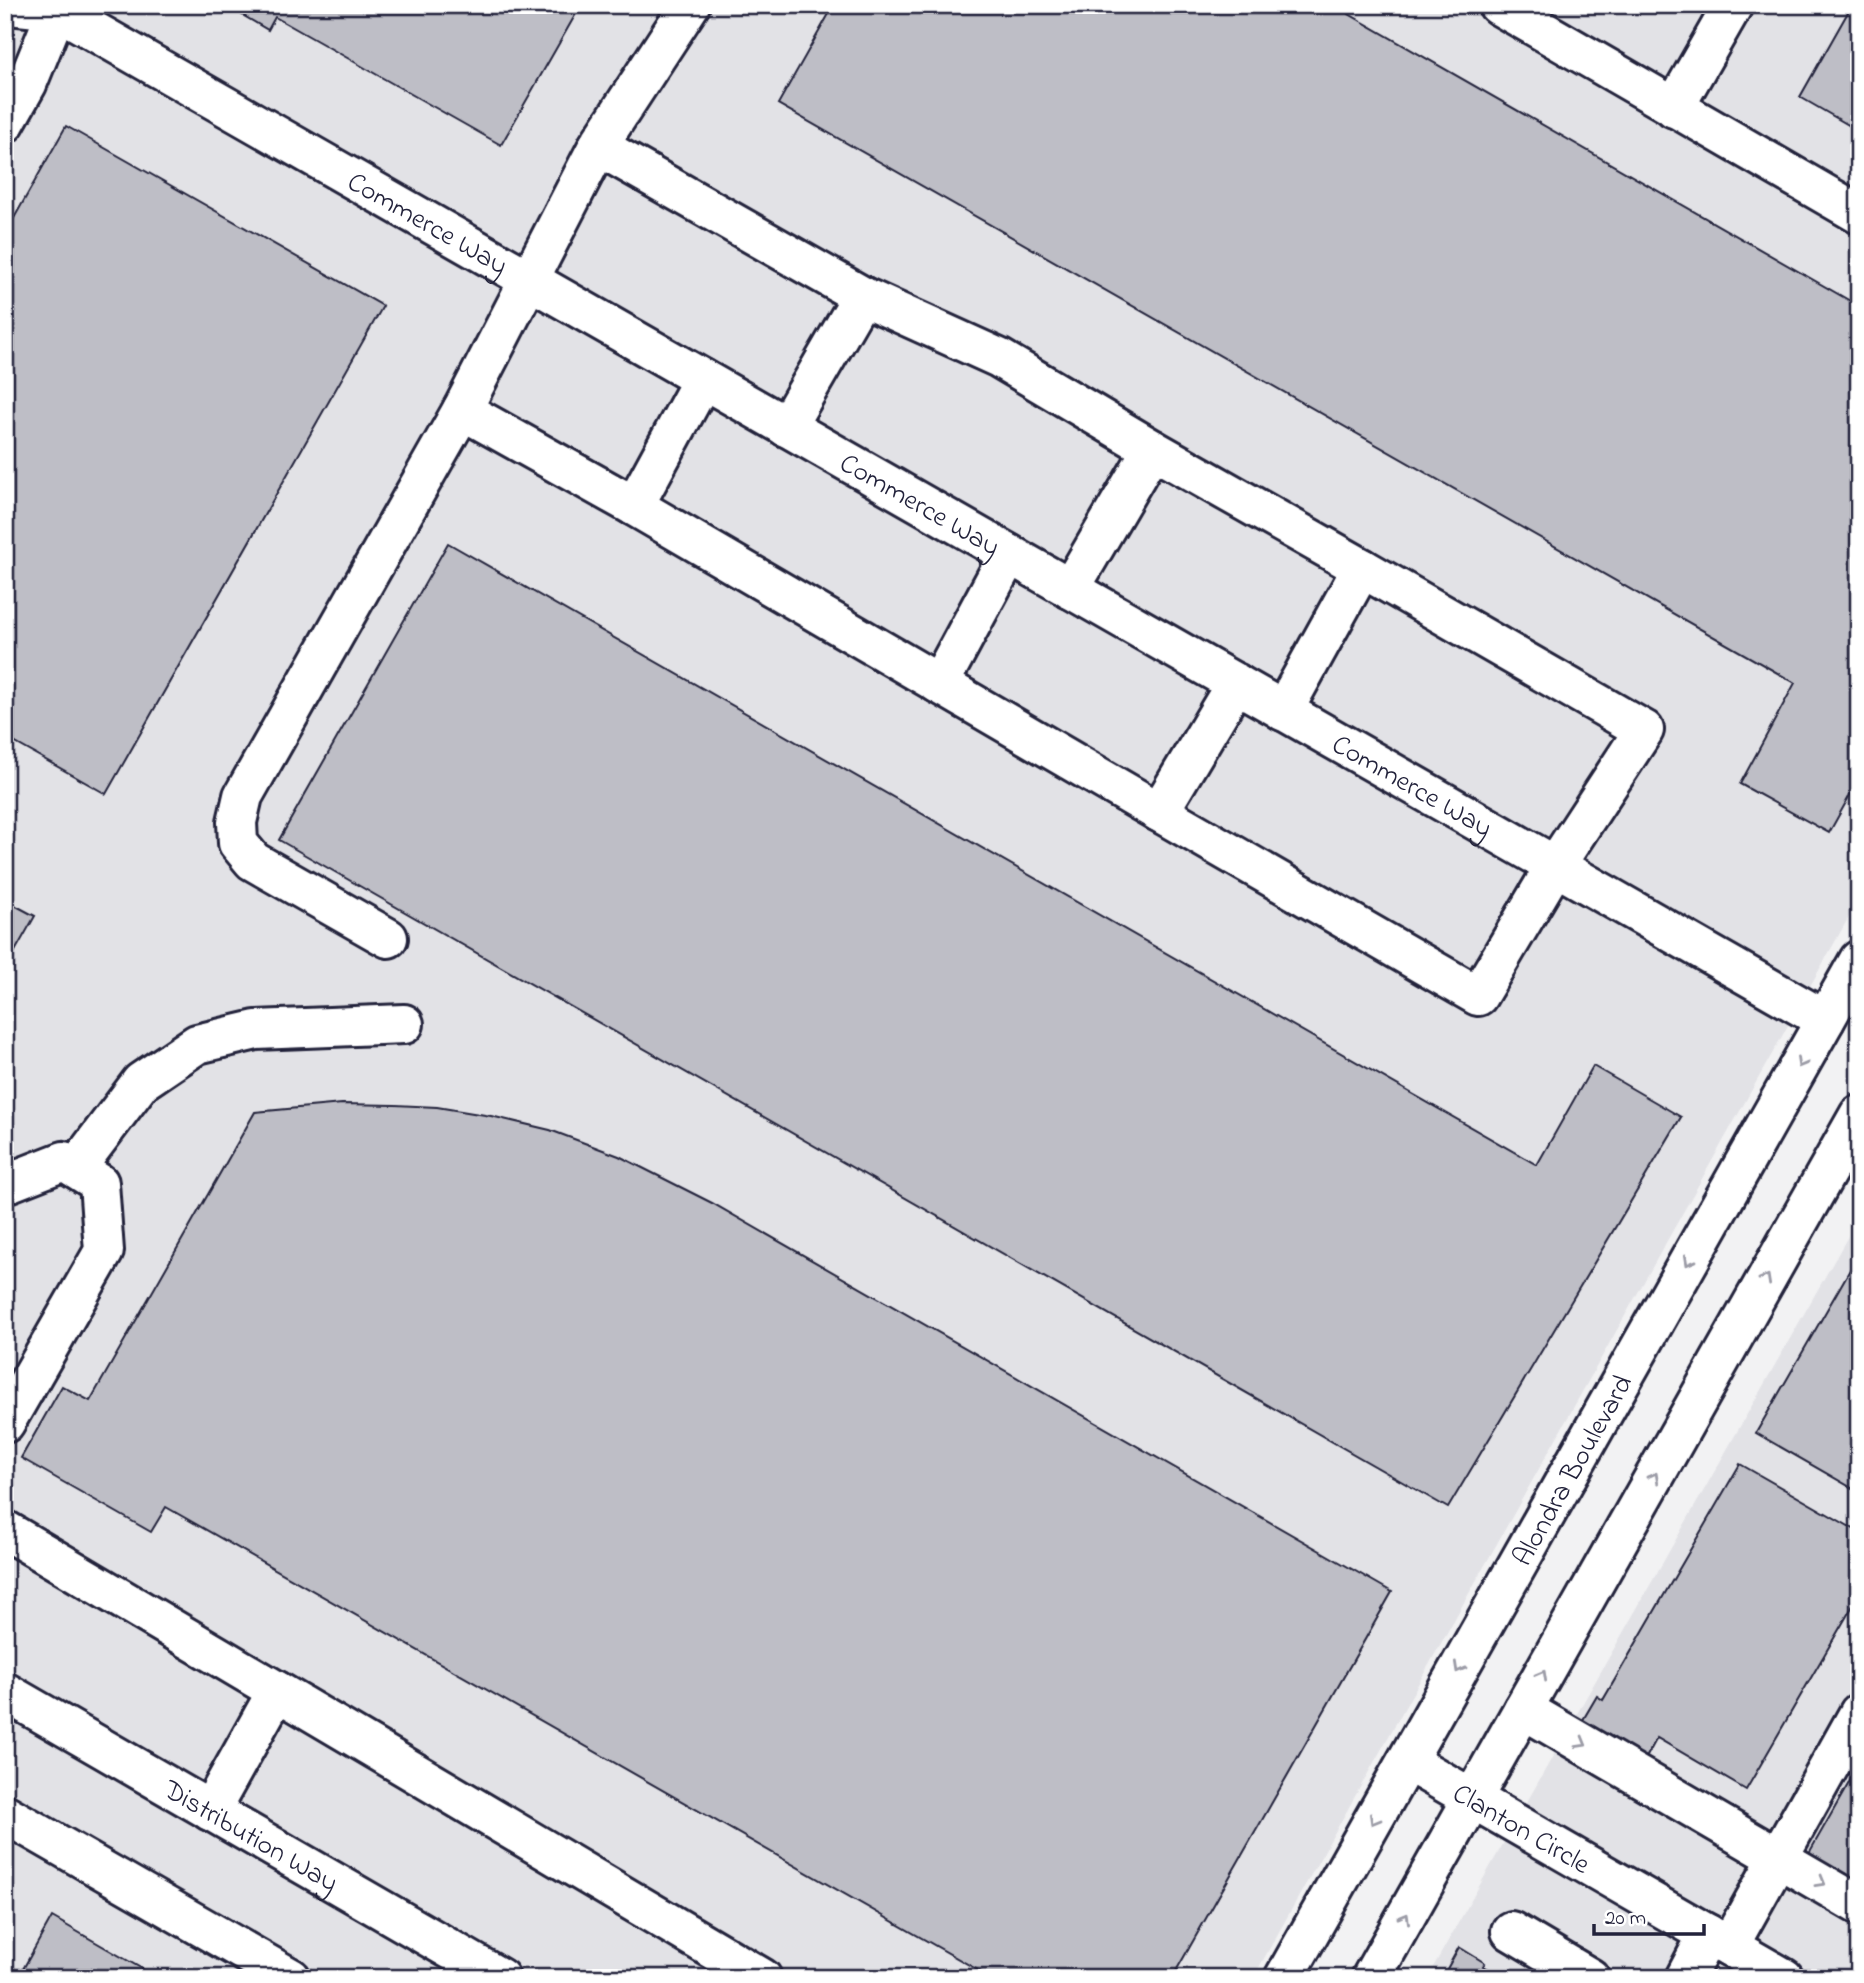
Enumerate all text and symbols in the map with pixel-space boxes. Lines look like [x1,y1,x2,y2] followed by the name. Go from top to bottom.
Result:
[339,163,515,287] street label: Commerce Way
[831,444,1007,569] street label: Commerce Way
[1323,726,1499,850] street label: Commerce Way
[1796,1055,1809,1068] one-way arrow
[1684,1253,1697,1266] one-way arrow
[1758,1273,1771,1286] one-way arrow
[1504,1368,1645,1574] street label: Alondra Boulevard
[1646,1471,1659,1484] one-way arrow
[1454,1661,1467,1673] one-way arrow
[1534,1669,1547,1682] one-way arrow
[1574,1735,1587,1748] one-way arrow
[154,1770,345,1904] street label: Distribution Way
[1444,1775,1597,1886] street label: Clanton Circle
[1369,1813,1382,1826] one-way arrow
[1813,1874,1826,1887] one-way arrow
[1594,1892,1705,1936] scale bar
[1605,1904,1646,1934] text: 20 m
[1397,1913,1410,1926] one-way arrow

